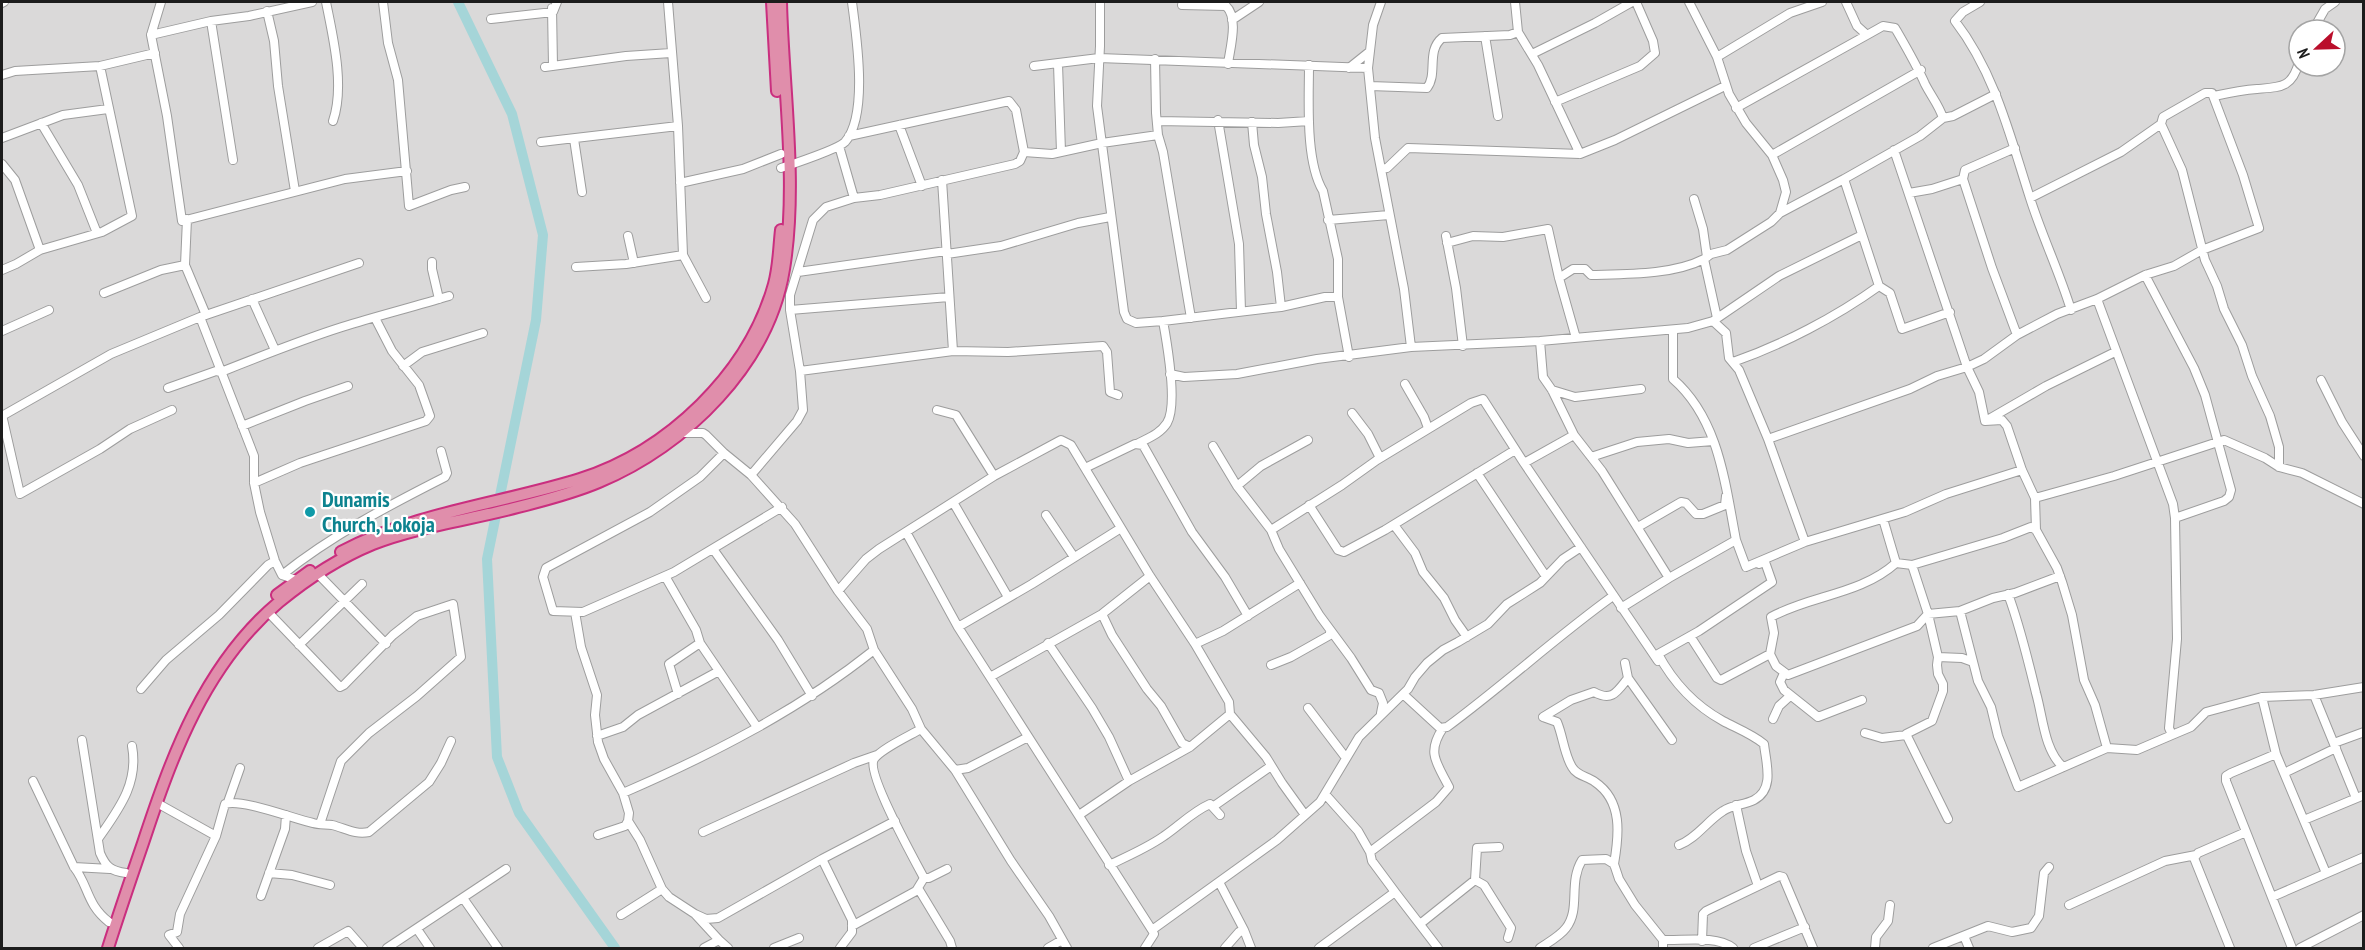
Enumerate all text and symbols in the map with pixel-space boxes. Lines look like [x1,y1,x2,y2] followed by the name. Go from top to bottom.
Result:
[2287,18,2347,78] north arrow
[2292,46,2314,61] text: N
[322,485,435,538] place label: Dunamis Church, Lokoja
[303,505,317,519] marker: Dunamis Church, Lokoja

